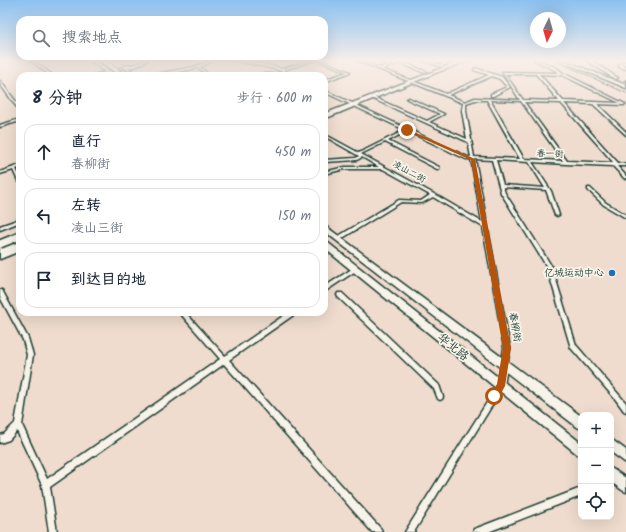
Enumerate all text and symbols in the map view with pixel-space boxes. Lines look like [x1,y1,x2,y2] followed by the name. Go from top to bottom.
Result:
[530,12,566,48] north arrow
[16,16,328,60] search box
[62,26,122,50] text: 搜索地点
[30,27,52,49] icon: search
[32,85,83,112] text: 8 分钟
[237,88,312,109] text: 步行 · 600 m
[398,121,416,139] route end
[71,130,101,154] text: 直行
[33,141,55,163] icon: ahead
[275,142,311,163] text: 450 m
[536,146,564,162] street label: 春一街
[71,154,110,175] text: 春柳街
[390,157,428,187] street label: 凌山二街
[71,194,101,218] text: 左转
[33,205,55,227] icon: left
[278,206,311,227] text: 150 m
[71,218,123,239] text: 凌山三街
[544,265,604,281] place label: 亿城运动中心
[71,268,146,292] text: 到达目的地
[607,268,617,278] marker: 亿城运动中心
[33,269,55,291] icon: arrive
[505,311,525,343] street label: 春柳街
[433,328,473,366] street label: 华北路
[485,387,503,405] route start
[578,412,614,520] map controls
[578,412,614,448] button: +
[578,448,614,484] button: −
[578,484,614,520] button: locate

